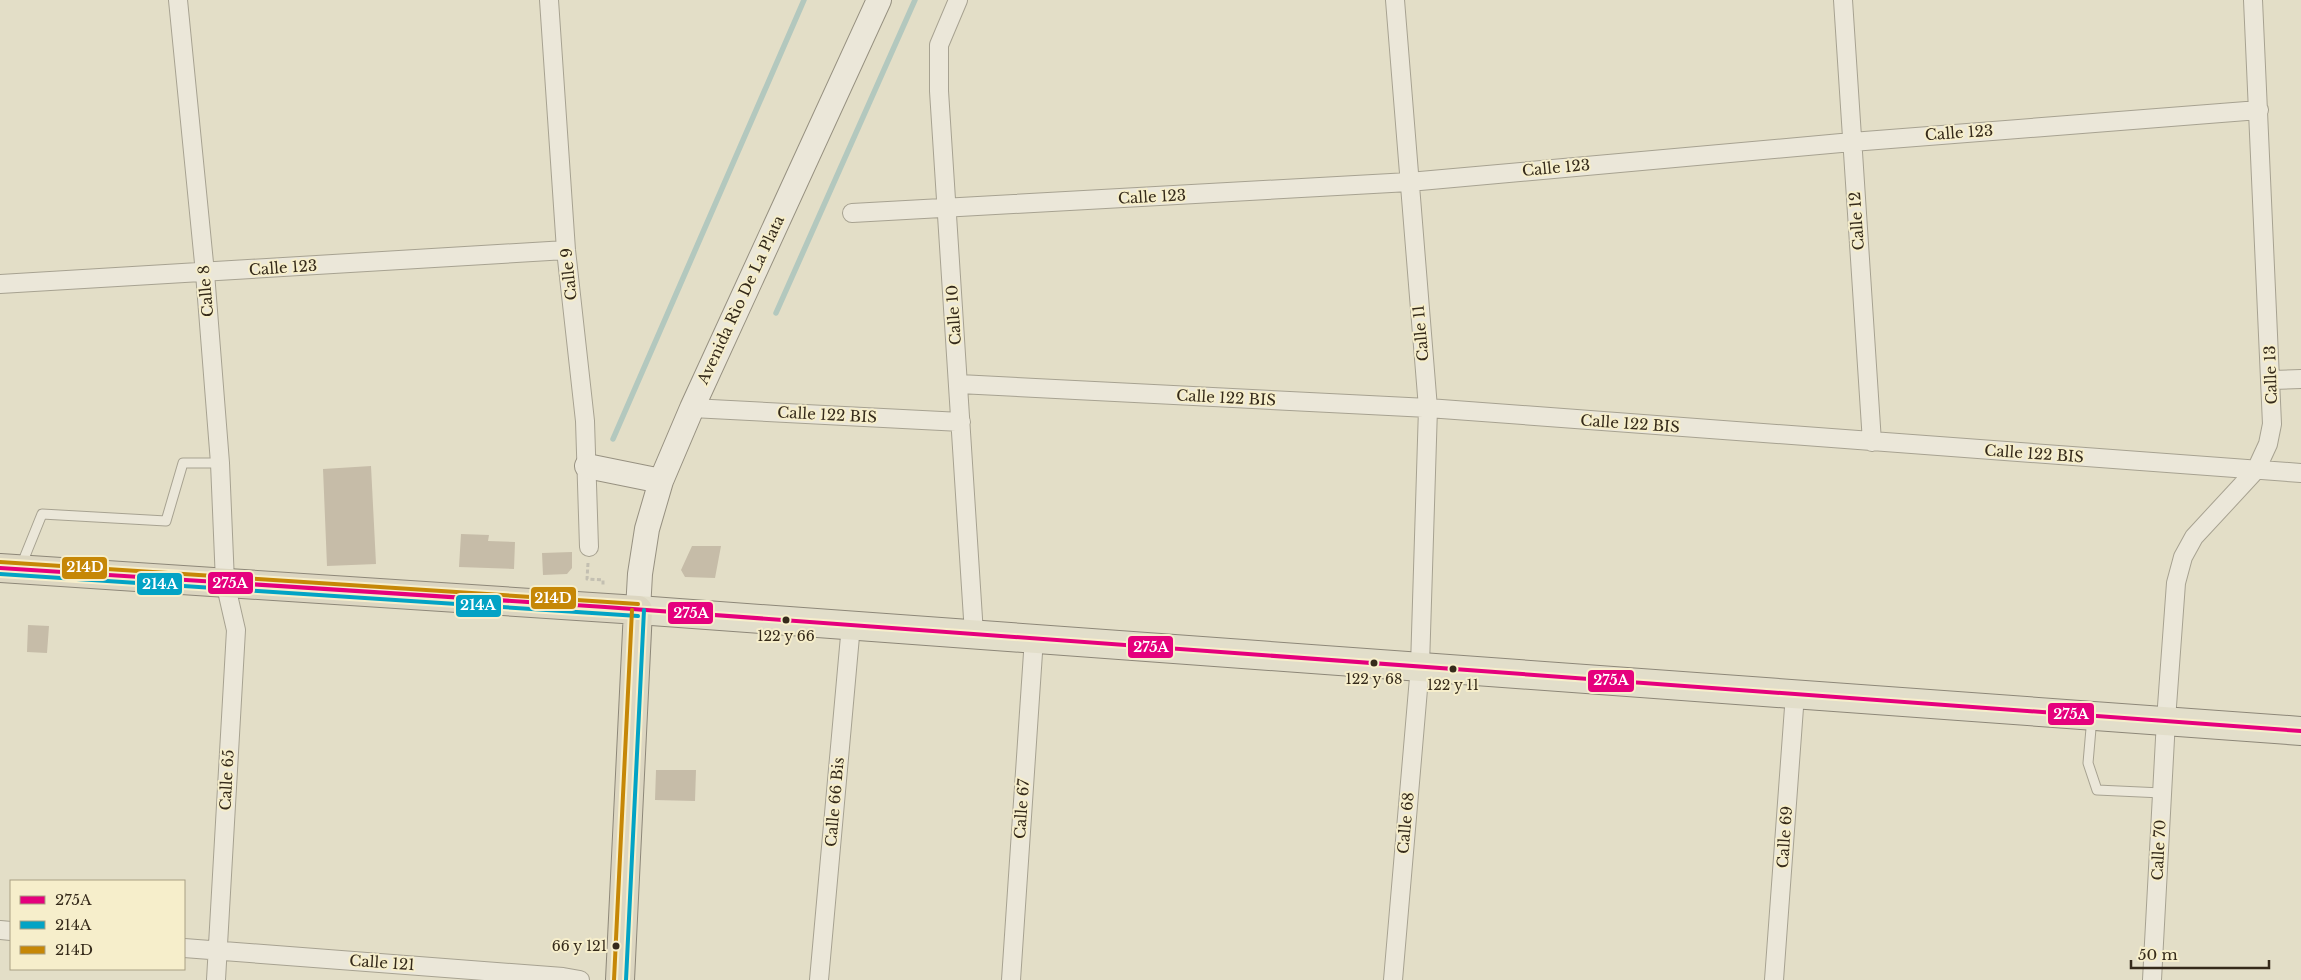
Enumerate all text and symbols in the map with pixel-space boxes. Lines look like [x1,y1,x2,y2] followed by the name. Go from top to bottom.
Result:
[1924,121,1994,144] street label: Calle 123
[1521,155,1591,180] street label: Calle 123
[1117,185,1187,208] street label: Calle 123
[1845,191,1868,251] street label: Calle 12
[693,212,788,388] street label: Avenida Rìo De La Plata
[556,247,581,301] street label: Calle 9
[248,256,318,279] street label: Calle 123
[194,264,217,318] street label: Calle 8
[942,284,965,346] street label: Calle 10
[1409,304,1432,362] street label: Calle 11
[2260,345,2281,405] street label: Calle 13
[1176,385,1276,410] street label: Calle 122 BIS
[777,402,877,427] street label: Calle 122 BIS
[1580,411,1680,436] street label: Calle 122 BIS
[1984,441,2084,466] street label: Calle 122 BIS
[61,556,108,580] line badge: 214D
[66,558,104,576] text: 214D
[207,571,254,595] line badge: 275A
[136,572,183,596] line badge: 214A
[212,574,248,592] text: 275A
[142,575,179,593] text: 214A
[530,586,577,610] line badge: 214D
[534,589,572,607] text: 214D
[455,594,502,618] line badge: 214A
[460,596,497,614] text: 214A
[667,601,714,625] line badge: 275A
[673,604,709,622] text: 275A
[781,615,791,625] marker: 122 y 66
[757,627,815,645] place label: 122 y 66
[1127,635,1174,659] line badge: 275A
[1133,638,1169,656] text: 275A
[1369,658,1379,668] marker: 122 y 68
[1448,664,1458,674] marker: 122 y 11
[1587,669,1635,693] line badge: 275A
[1345,670,1403,688] place label: 122 y 68
[1593,671,1629,689] text: 275A
[1427,676,1479,694] place label: 122 y 11
[2047,702,2095,726] line badge: 275A
[2053,705,2089,723] text: 275A
[215,749,238,811] street label: Calle 65
[821,756,848,848] street label: Calle 66 Bis
[1010,778,1033,840] street label: Calle 67
[1393,791,1418,855] street label: Calle 68
[1773,805,1796,869] street label: Calle 69
[2147,819,2170,881] street label: Calle 70
[10,880,185,970] legend
[55,890,92,909] text: 275A
[55,915,92,934] text: 214A
[552,937,607,955] place label: 66 y 121
[2131,938,2268,970] scale bar
[55,940,93,959] text: 214D
[611,941,621,951] marker: 66 y 121
[2138,945,2178,964] text: 50 m
[349,951,415,974] street label: Calle 121

